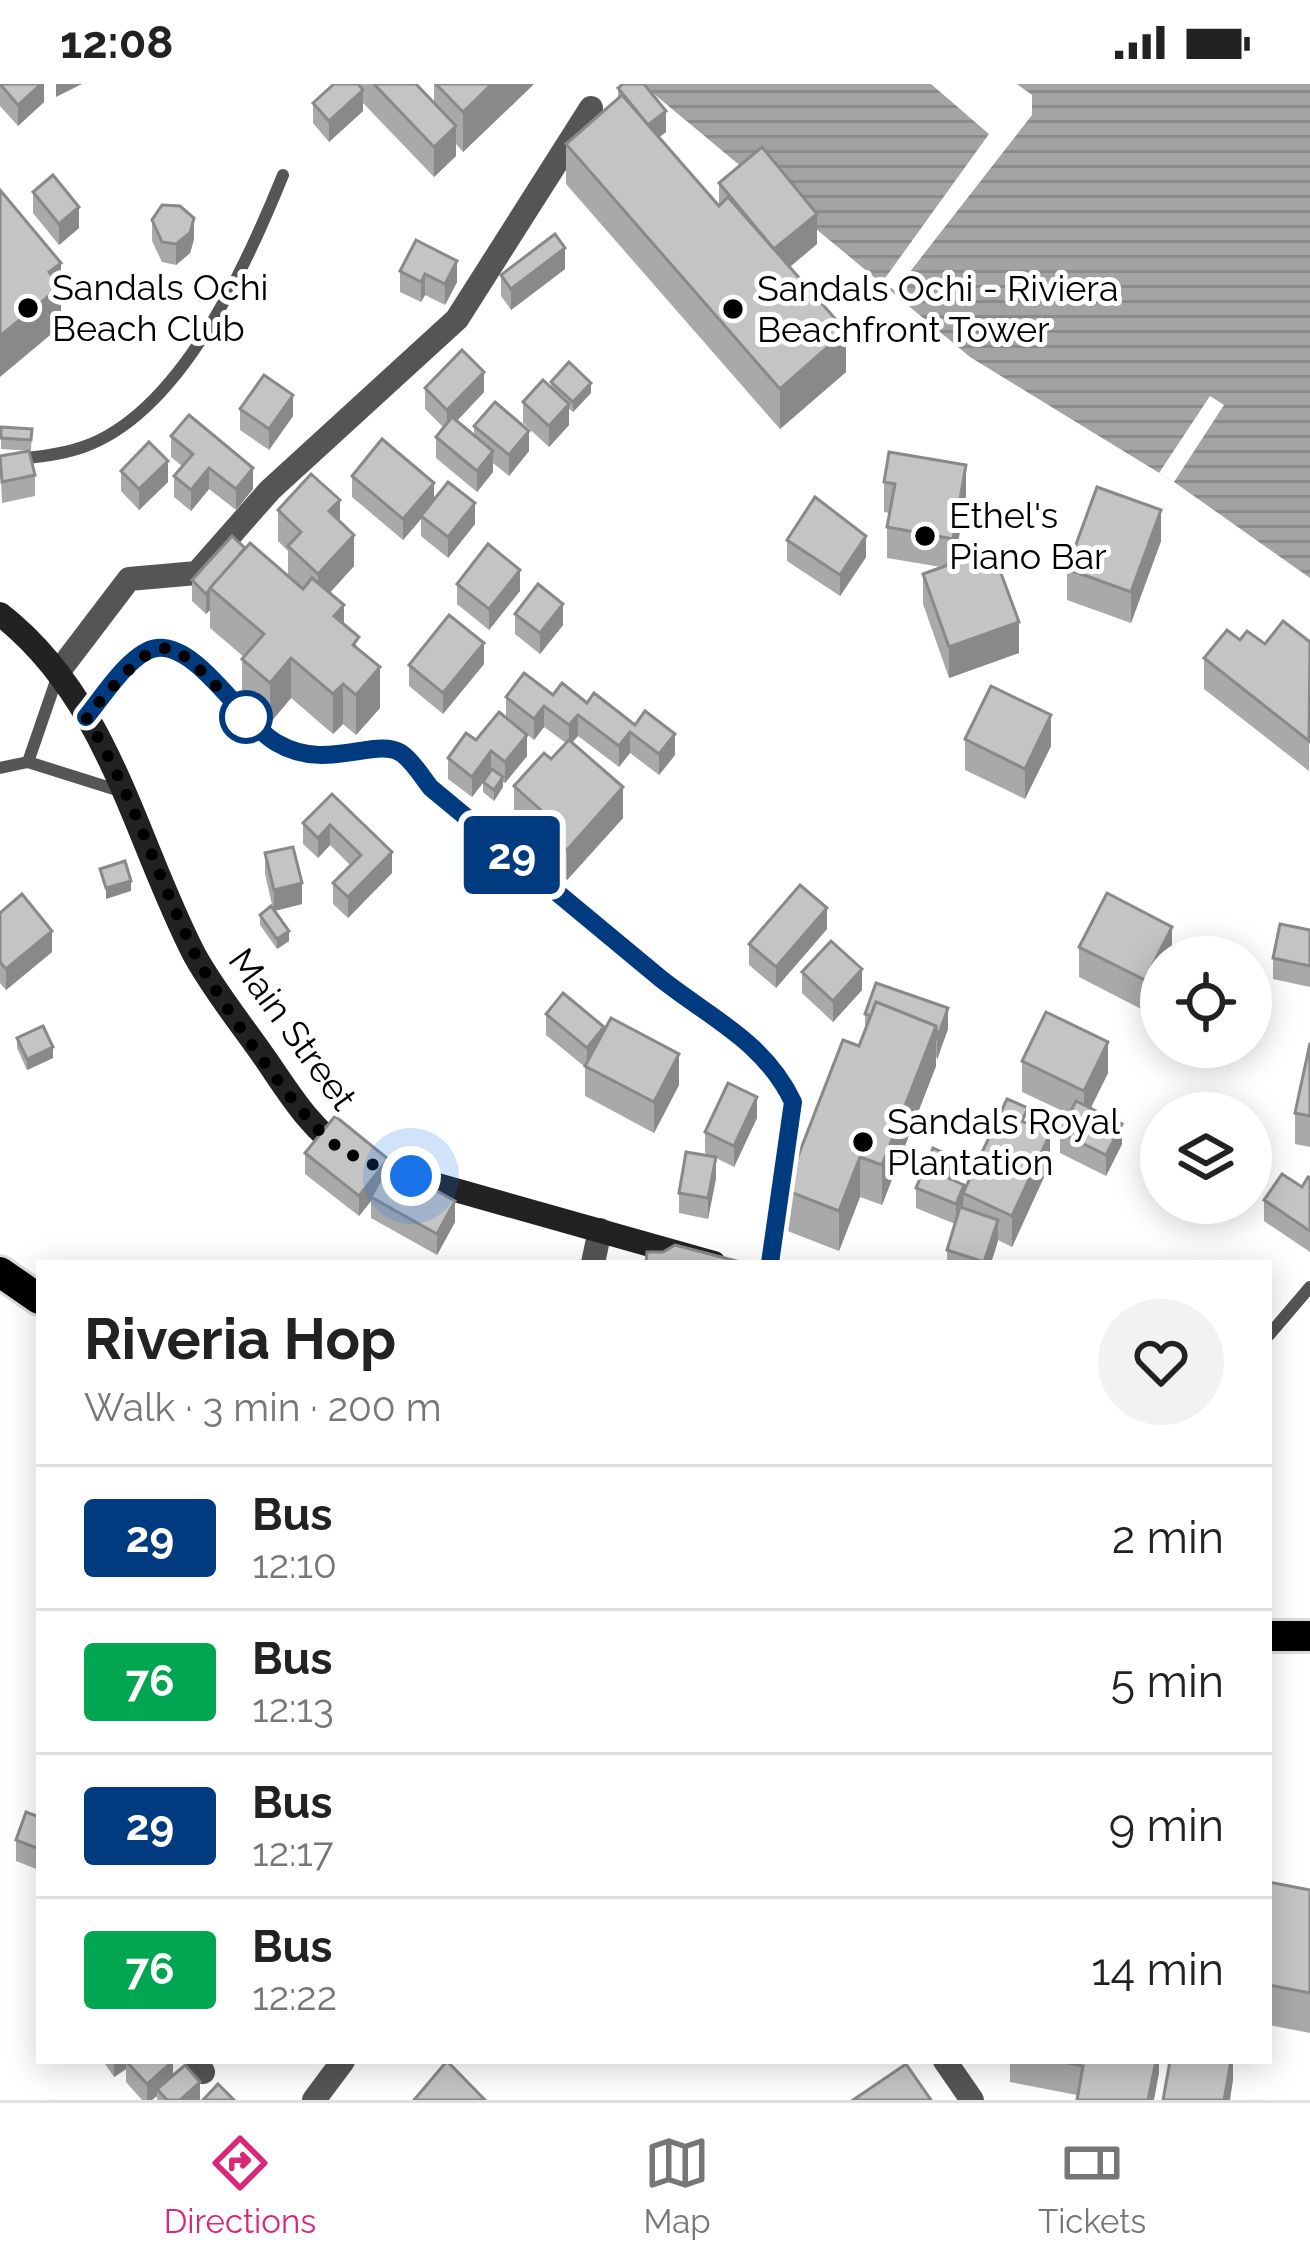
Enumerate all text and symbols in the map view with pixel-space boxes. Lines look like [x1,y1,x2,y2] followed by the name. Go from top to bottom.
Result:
[60,16,174,69] text: 12:08
[52,266,268,349] place label: Sandals Ochi Beach Club
[757,267,1119,350] place label: Sandals Ochi - Riviera Beachfront Tower
[15,295,41,321] marker: Sandals Ochi Beach Club
[720,296,746,322] marker: Sandals Ochi - Riviera Beachfront Tower
[949,494,1107,577] place label: Ethel's Piano Bar
[912,523,938,549] marker: Ethel's Piano Bar
[221,692,271,742] unlabelled marker
[458,816,566,894] line badge: 29
[488,830,536,879] text: 29
[1140,936,1272,1224] map controls
[1140,936,1272,1068] button: locate
[221,940,365,1118] street label: Main Street
[1140,1092,1272,1224] button: layers
[887,1100,1120,1183] place label: Sandals Royal Plantation
[850,1129,876,1155] marker: Sandals Royal Plantation
[381,1146,441,1206] your location
[1098,1299,1224,1425] button: heart
[84,1305,396,1372] text: Riveria Hop
[84,1384,441,1430] text: Walk · 3 min · 200 m
[252,1488,333,1541] text: Bus
[1112,1511,1224,1564] text: 2 min
[126,1513,174,1562] text: 29
[252,1541,337,1587] text: 12:10
[252,1632,333,1685] text: Bus
[1111,1655,1224,1708] text: 5 min
[125,1657,175,1706] text: 76
[252,1685,334,1731] text: 12:13
[252,1776,333,1829] text: Bus
[1109,1799,1224,1852] text: 9 min
[126,1801,174,1850] text: 29
[252,1829,334,1875] text: 12:17
[252,1920,333,1973] text: Bus
[1091,1943,1224,1996] text: 14 min
[125,1945,175,1994] text: 76
[252,1973,337,2019] text: 12:22
[164,2130,316,2241] tab: Directions
[644,2130,711,2241] tab: Map
[1038,2130,1146,2241] tab: Tickets

